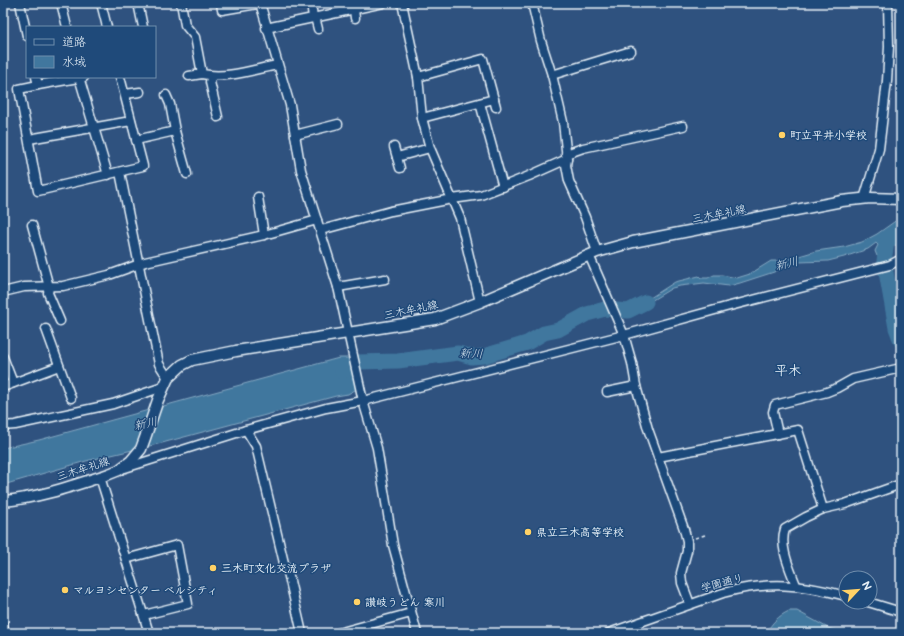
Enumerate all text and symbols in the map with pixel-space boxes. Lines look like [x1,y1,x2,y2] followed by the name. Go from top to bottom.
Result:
[26,26,156,78] legend
[62,35,86,50] text: 道路
[62,55,86,70] text: 水域
[790,129,867,142] place label: 町立平井小学校
[777,130,787,140] marker: 町立平井小学校
[691,202,747,226] street label: 三木牟礼線
[774,254,800,274] water label: 新川
[383,298,439,322] street label: 三木牟礼線
[459,346,483,362] water label: 新川
[775,363,801,379] district label: 平木
[133,414,159,434] water label: 新川
[55,454,111,484] street label: 三木牟礼線
[536,526,624,539] place label: 県立三木高等学校
[523,527,533,537] marker: 県立三木高等学校
[221,562,331,575] place label: 三木町文化交流プラザ
[208,563,218,573] marker: 三木町文化交流プラザ
[838,570,878,610] north arrow
[699,571,745,595] street label: 学園通り
[859,579,874,592] text: N
[73,584,218,597] place label: マルヨシセンター ベルシティ
[60,585,70,595] marker: マルヨシセンター ベルシティ
[365,596,445,609] place label: 讃岐うどん 寒川
[352,597,362,607] marker: 讃岐うどん 寒川

